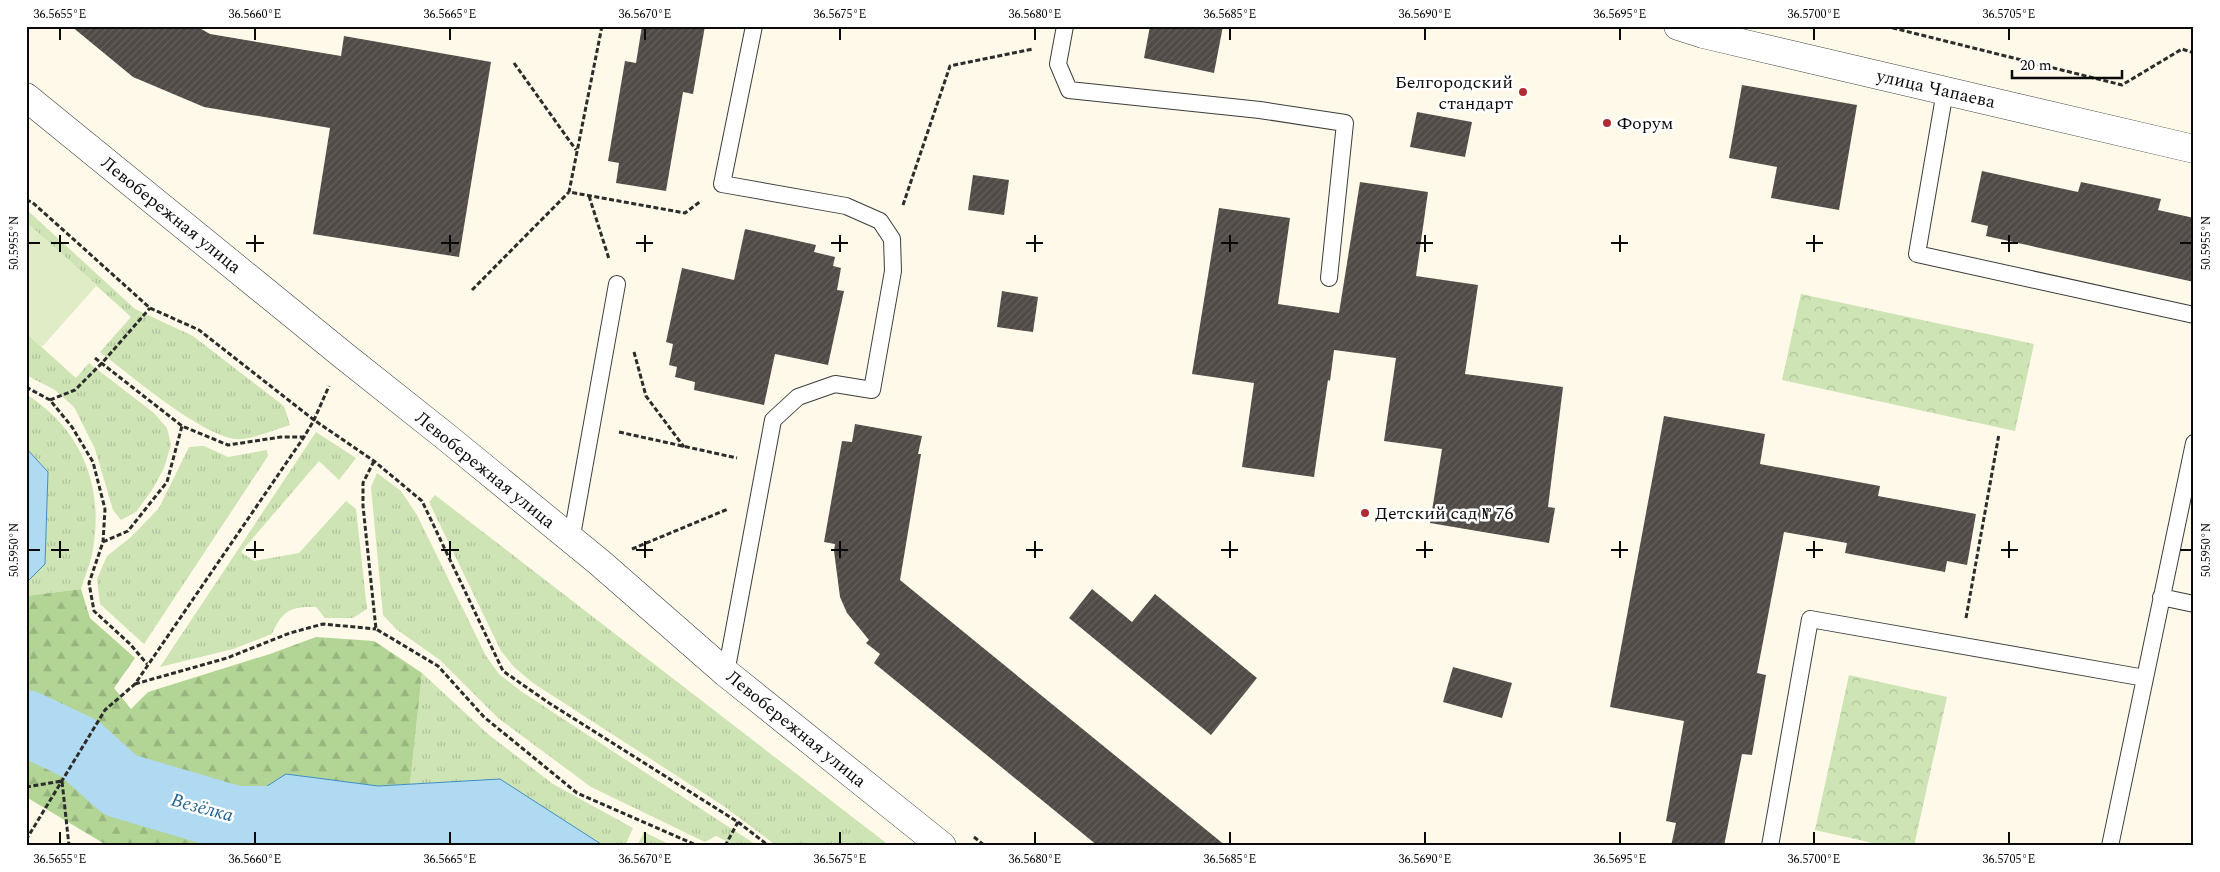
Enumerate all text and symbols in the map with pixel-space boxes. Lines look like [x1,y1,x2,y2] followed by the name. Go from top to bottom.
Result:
[34,5,86,24] text: 36.5655°E
[229,5,281,24] text: 36.5660°E
[424,5,476,24] text: 36.5665°E
[619,5,671,24] text: 36.5670°E
[814,5,866,24] text: 36.5675°E
[1009,5,1061,24] text: 36.5680°E
[1204,5,1256,24] text: 36.5685°E
[1399,5,1451,24] text: 36.5690°E
[1594,5,1646,24] text: 36.5695°E
[1788,5,1840,24] text: 36.5700°E
[1983,5,2035,24] text: 36.5705°E
[2012,48,2122,80] scale bar
[2020,54,2052,77] text: 20 m
[1873,62,1998,116] street label: улица Чапаева
[1395,69,1513,117] place label: Белгородский стандарт
[1517,86,1529,98] marker: Белгородский стандарт
[1617,110,1673,137] place label: Форум
[1601,117,1613,129] marker: Форум
[95,150,247,280] street label: Левобережная улица
[5,216,24,270] text: 50.5955°N
[2197,216,2216,270] text: 50.5955°N
[409,405,561,535] street label: Левобережная улица
[1375,500,1514,527] place label: Детский сад № 76
[1359,507,1371,519] marker: Детский сад № 76
[5,523,24,577] text: 50.5950°N
[2197,523,2216,577] text: 50.5950°N
[720,664,872,794] street label: Левобережная улица
[168,786,237,830] water label: Везёлка
[34,850,86,869] text: 36.5655°E
[229,850,281,869] text: 36.5660°E
[424,850,476,869] text: 36.5665°E
[619,850,671,869] text: 36.5670°E
[814,850,866,869] text: 36.5675°E
[1009,850,1061,869] text: 36.5680°E
[1204,850,1256,869] text: 36.5685°E
[1399,850,1451,869] text: 36.5690°E
[1594,850,1646,869] text: 36.5695°E
[1788,850,1840,869] text: 36.5700°E
[1983,850,2035,869] text: 36.5705°E

